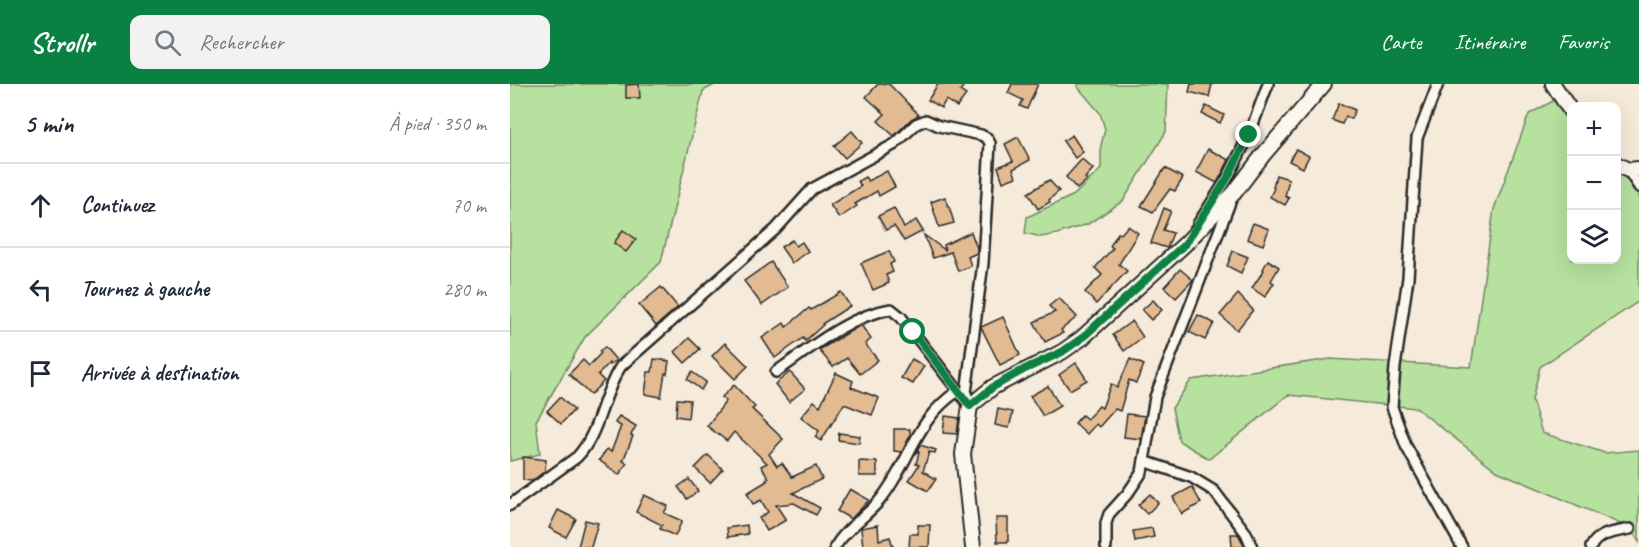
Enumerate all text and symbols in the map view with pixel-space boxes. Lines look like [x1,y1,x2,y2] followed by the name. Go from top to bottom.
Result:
[130,15,550,69] search box
[30,25,94,60] text: Strollr
[151,26,184,59] icon: search
[199,28,283,56] text: Rechercher
[1381,29,1422,55] text: Carte
[1455,29,1525,55] text: Itinéraire
[1558,29,1609,55] text: Favoris
[1567,102,1621,264] map controls
[1567,102,1621,156] button: +
[24,107,73,140] text: 5 min
[389,111,486,136] text: À pied · 350 m
[1235,121,1261,147] route end
[1567,156,1621,210] button: −
[24,189,57,222] icon: ahead
[81,191,154,219] text: Continuez
[452,193,486,218] text: 70 m
[1567,210,1621,264] button: layers
[24,273,57,306] icon: left
[81,275,209,303] text: Tournez à gauche
[443,277,486,302] text: 280 m
[899,318,925,344] route start
[24,357,57,390] icon: arrive
[81,359,239,387] text: Arrivée à destination

